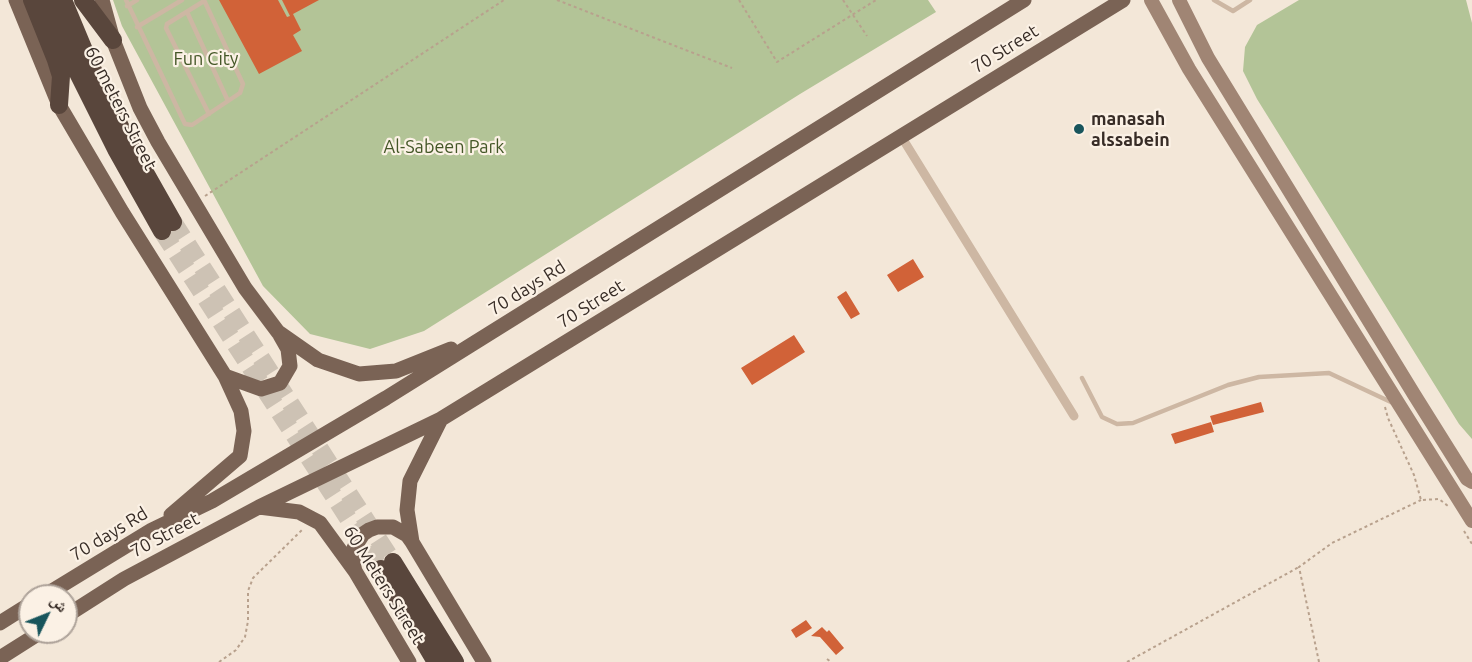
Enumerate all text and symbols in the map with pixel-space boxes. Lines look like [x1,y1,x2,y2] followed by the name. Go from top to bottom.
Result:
[968,20,1042,78] street label: 70 Street
[81,43,161,173] street label: 60 meters Street
[173,48,239,70] park label: Fun City
[1091,108,1170,150] place label: manasah alssabein
[1072,122,1086,136] marker: manasah alssabein
[384,136,504,158] park label: Al-Sabeen Park
[485,256,569,320] street label: 70 days Rd
[554,275,628,333] street label: 70 Street
[66,502,152,566] street label: 70 days Rd
[127,508,203,562] street label: 70 Street
[339,522,429,648] street label: 60 Meters Street
[18,584,78,644] north arrow
[47,591,72,615] text: ش

